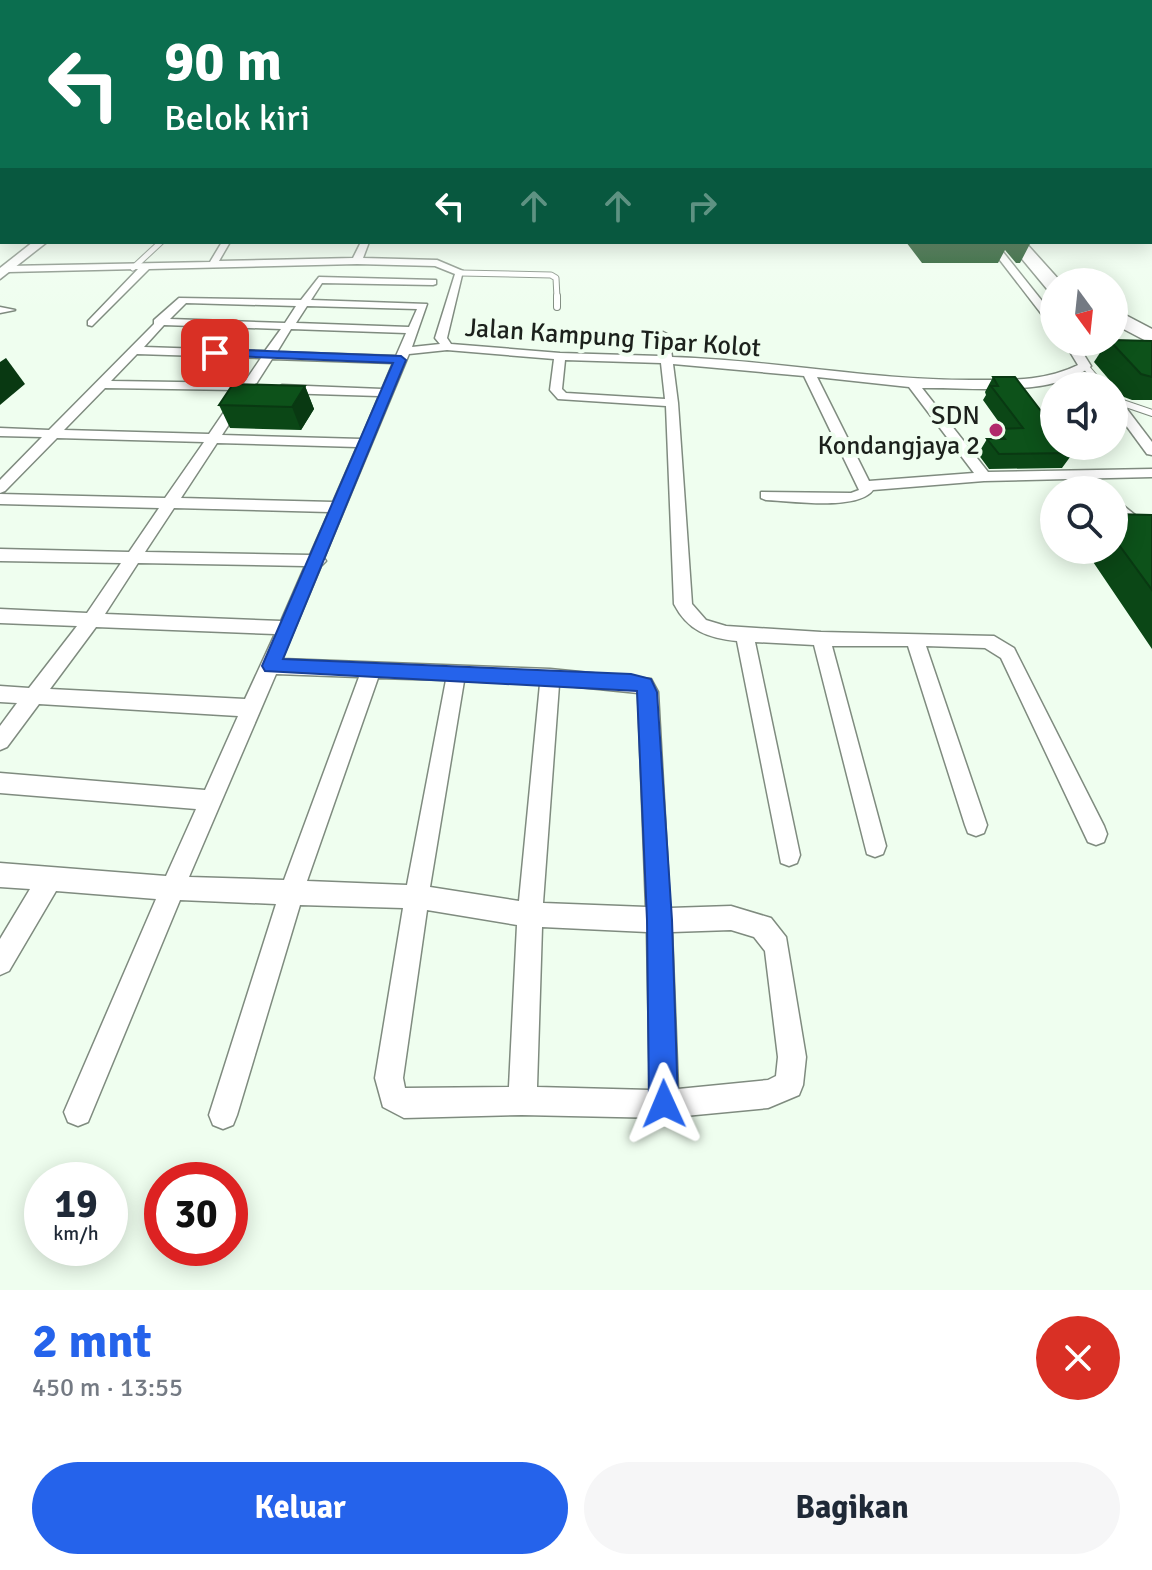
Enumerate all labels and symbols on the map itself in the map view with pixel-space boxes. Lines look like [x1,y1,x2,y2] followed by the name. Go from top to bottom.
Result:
[1040,268,1128,356] north arrow
[464,312,762,364] street label: Jalan Kampung Tipar Kolot
[181,319,249,387] pin
[818,400,980,462] place label: SDN Kondangjaya 2
[987,421,1005,439] marker: SDN Kondangjaya 2
[622,1062,706,1146] position arrow
[144,1162,248,1266] speed limit sign: 30

